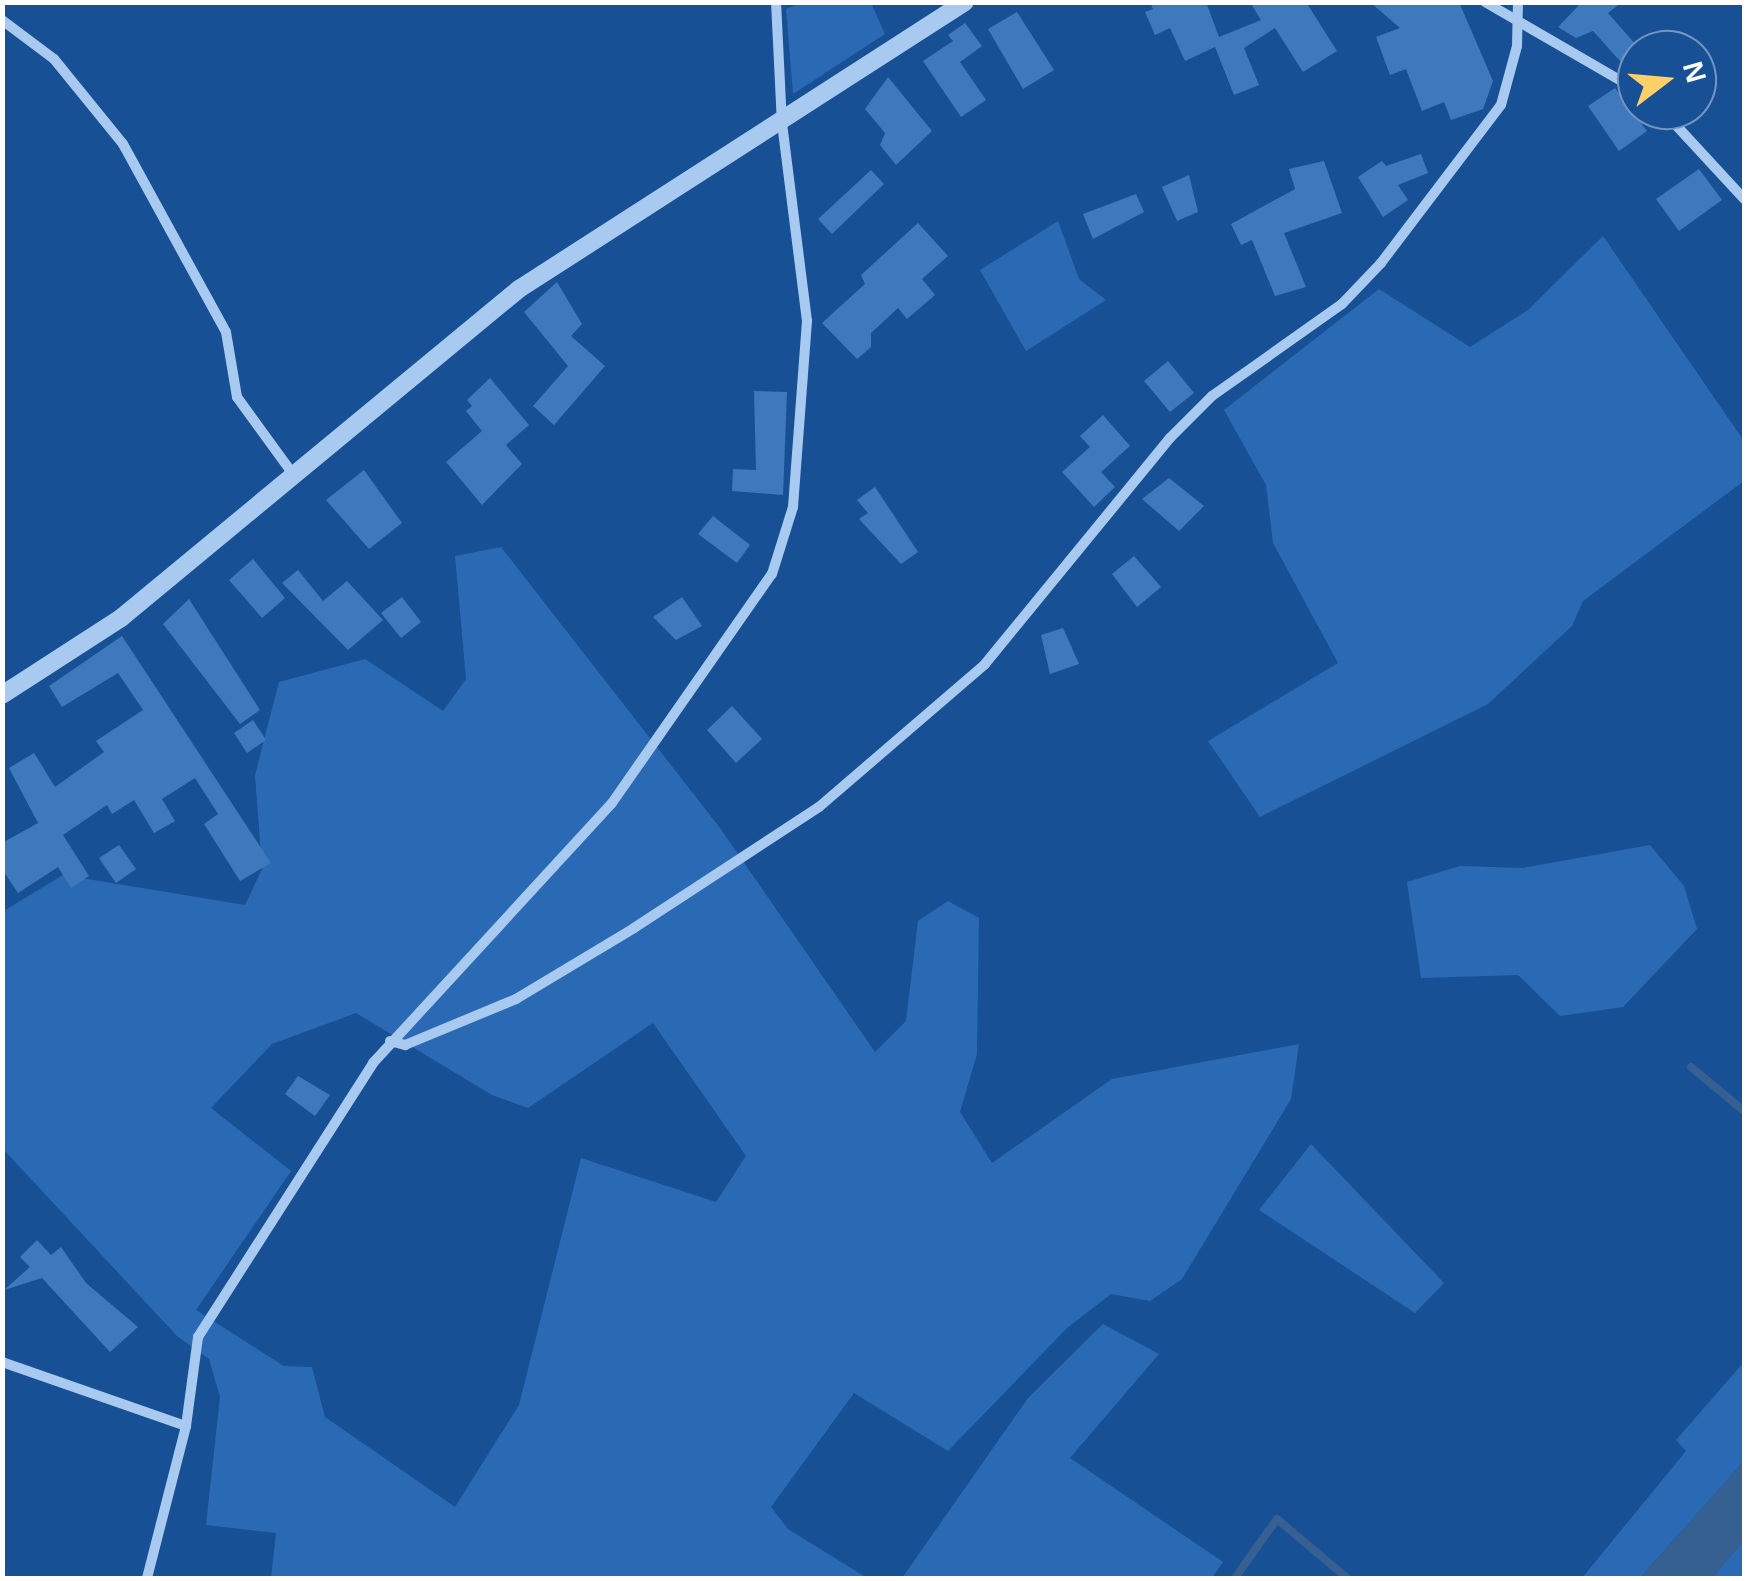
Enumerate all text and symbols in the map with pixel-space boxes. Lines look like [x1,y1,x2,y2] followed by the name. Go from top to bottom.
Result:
[1617,30,1717,130] north arrow
[1677,58,1712,86] text: N

